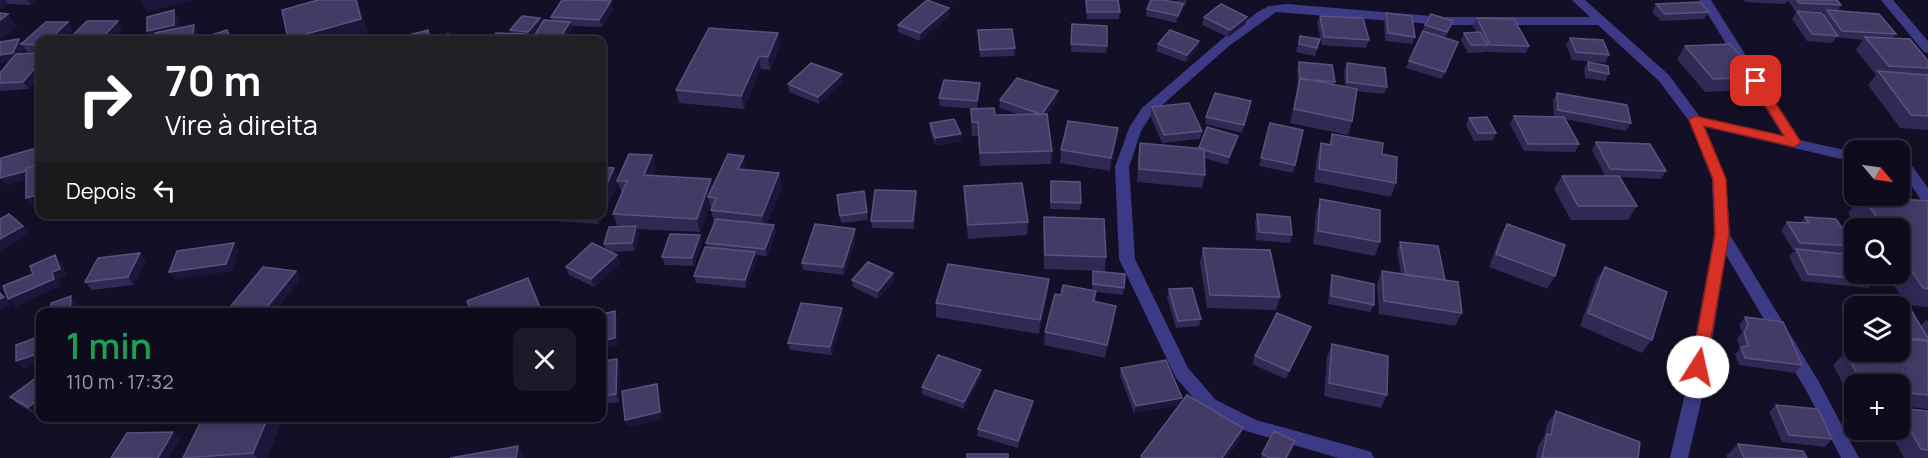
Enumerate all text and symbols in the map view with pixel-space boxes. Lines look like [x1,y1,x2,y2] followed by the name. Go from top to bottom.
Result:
[165,51,261,109] text: 70 m
[1730,55,1781,106] pin
[66,60,144,138] icon: right
[1739,64,1772,97] icon: arrive
[165,106,318,143] text: Vire à direita
[1844,140,1910,206] north arrow
[1844,140,1910,440] map controls
[148,174,181,207] icon: left
[66,176,136,206] text: Depois
[1844,218,1910,284] button: search
[1844,296,1910,362] button: layers
[66,321,152,370] text: 1 min
[513,328,576,391] button: close
[1666,335,1730,399] position arrow
[66,368,174,395] text: 110 m · 17:32
[1844,374,1910,440] button: +

